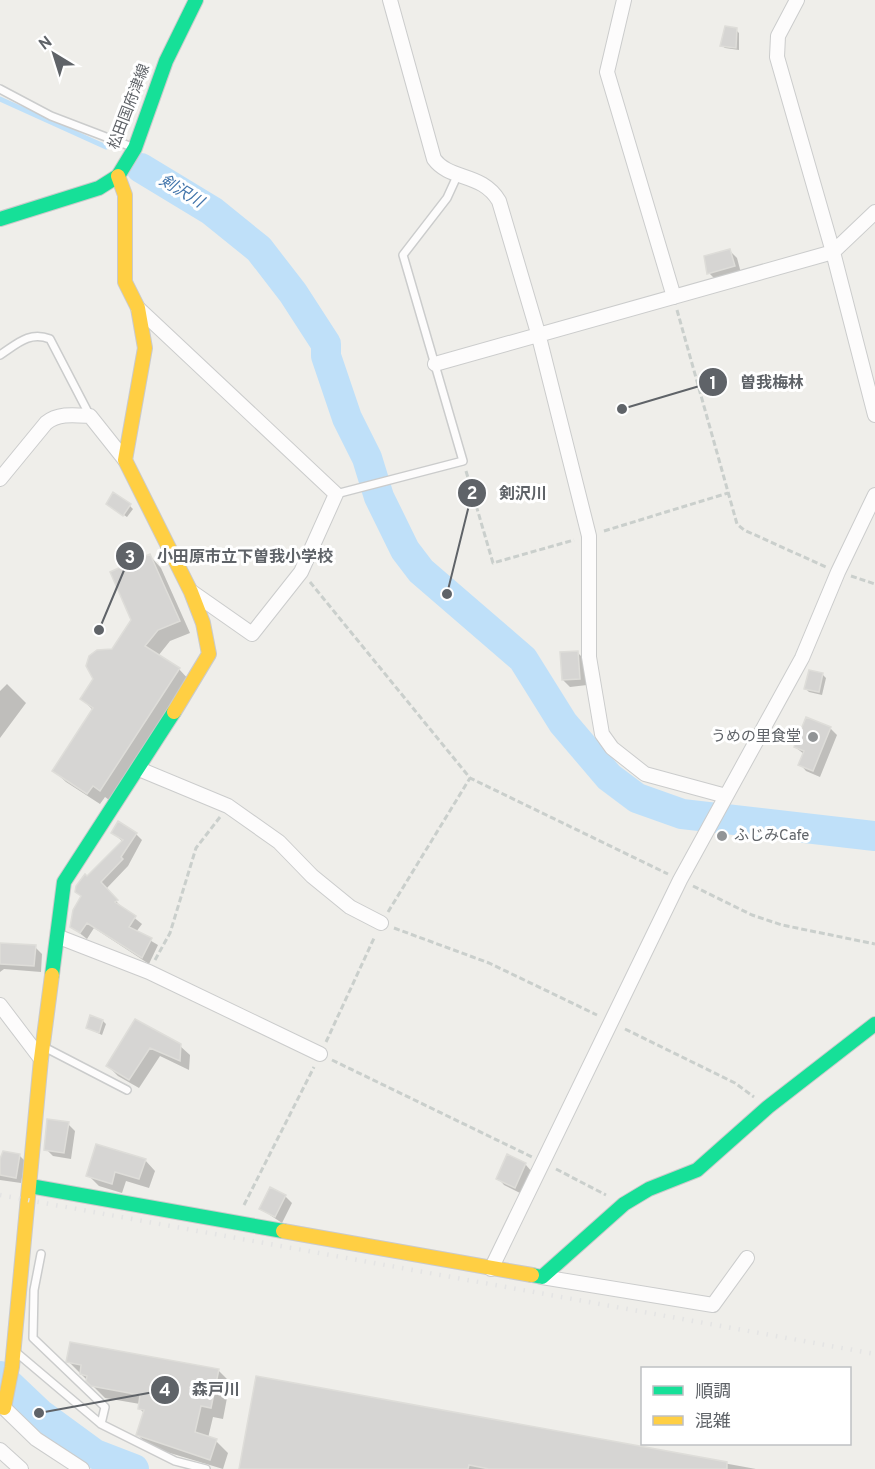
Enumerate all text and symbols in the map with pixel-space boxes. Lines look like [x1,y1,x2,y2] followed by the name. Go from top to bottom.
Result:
[24,24,84,84] north arrow
[35,32,57,55] text: N
[105,62,155,152] street label: 松田国府津線
[155,171,208,214] water label: 剣沢川
[698,365,816,399] callout: 曽我梅林
[709,373,717,396] text: 1
[740,374,804,394] text: 曽我梅林
[457,476,559,510] callout: 剣沢川
[466,483,478,506] text: 2
[499,485,547,505] text: 剣沢川
[115,539,345,573] callout: 小田原市立下曽我小学校
[125,547,135,570] text: 3
[157,548,333,568] text: 小田原市立下曽我小学校
[711,728,801,747] place label: うめの里食堂
[806,730,820,744] marker: うめの里食堂
[734,827,809,846] place label: ふじみCafe
[715,829,729,843] marker: ふじみCafe
[641,1367,851,1445] legend
[150,1373,252,1407] callout: 森戸川
[159,1380,171,1403] text: 4
[192,1381,240,1401] text: 森戸川
[695,1381,731,1404] text: 順調
[695,1411,731,1434] text: 混雑

